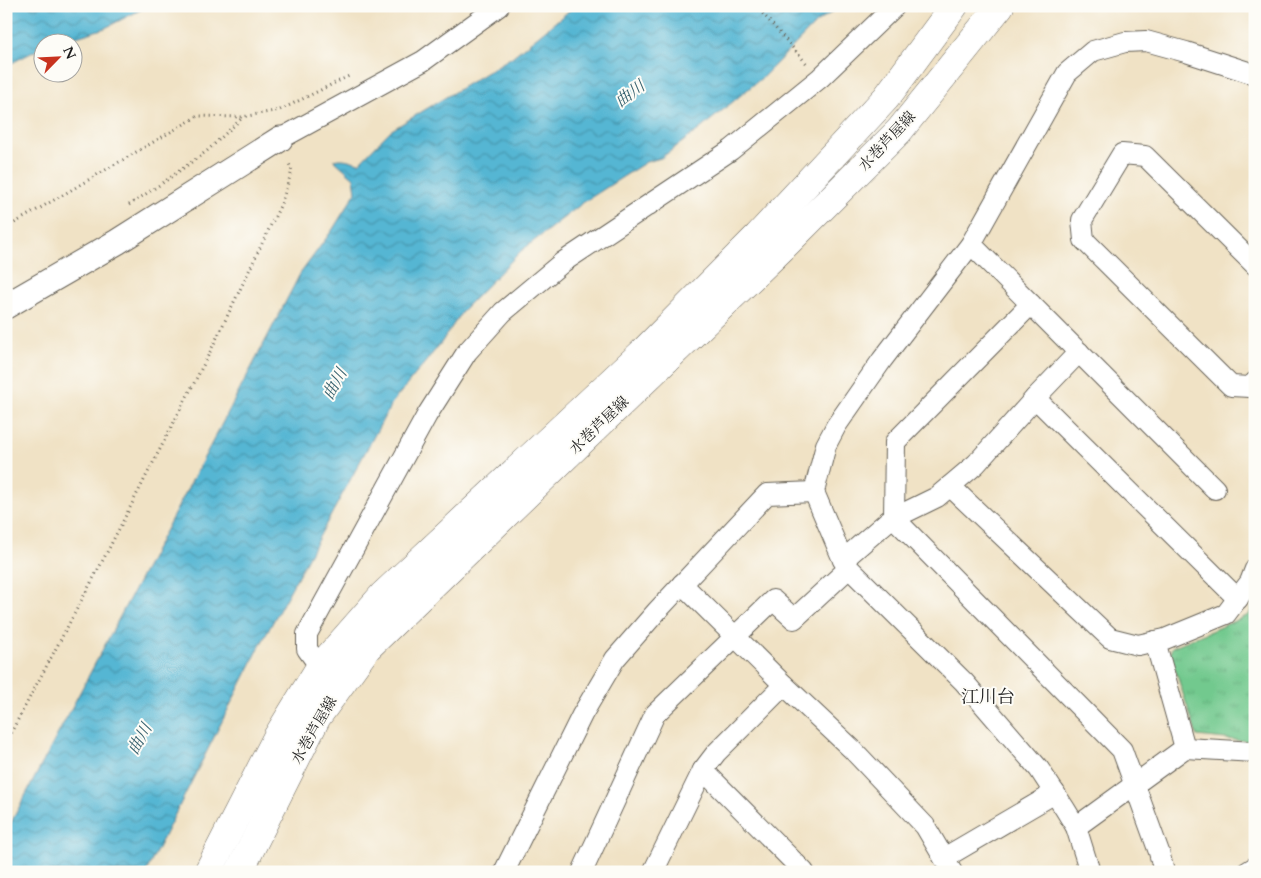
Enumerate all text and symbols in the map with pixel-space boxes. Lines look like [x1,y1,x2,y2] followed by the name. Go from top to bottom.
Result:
[32,32,82,82] north arrow
[58,43,81,62] text: N
[611,74,651,112] water label: 曲川
[854,107,920,175] street label: 水巻芦屋線
[318,363,353,403] water label: 曲川
[565,392,633,458] street label: 水巻芦屋線
[961,685,1015,710] district label: 江川台
[287,693,341,767] street label: 水巻芦屋線
[123,718,158,758] water label: 曲川

